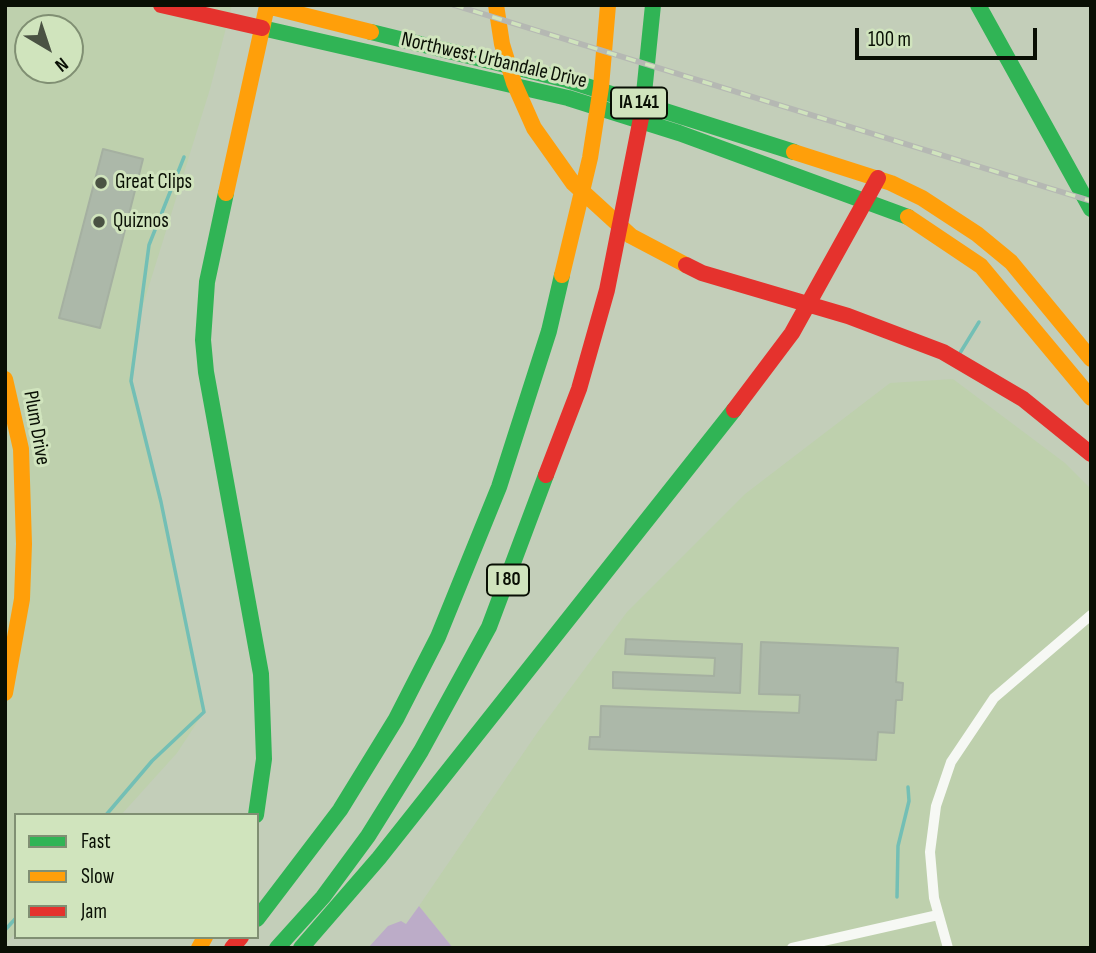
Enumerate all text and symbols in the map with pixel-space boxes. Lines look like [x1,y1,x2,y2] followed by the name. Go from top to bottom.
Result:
[14,14,84,84] north arrow
[858,14,1040,58] scale bar
[399,27,589,95] street label: Northwest Urbandale Drive
[868,27,911,52] text: 100 m
[50,52,72,76] text: N
[611,88,667,118] road number: IA 141
[115,170,192,196] place label: Great Clips
[93,175,109,191] marker: Great Clips
[113,209,169,235] place label: Quiznos
[91,214,107,230] marker: Quiznos
[17,389,55,467] street label: Plum Drive
[487,565,529,596] road number: I 80
[14,813,259,939] legend
[81,829,111,854] text: Fast
[81,864,114,889] text: Slow
[81,899,107,924] text: Jam

